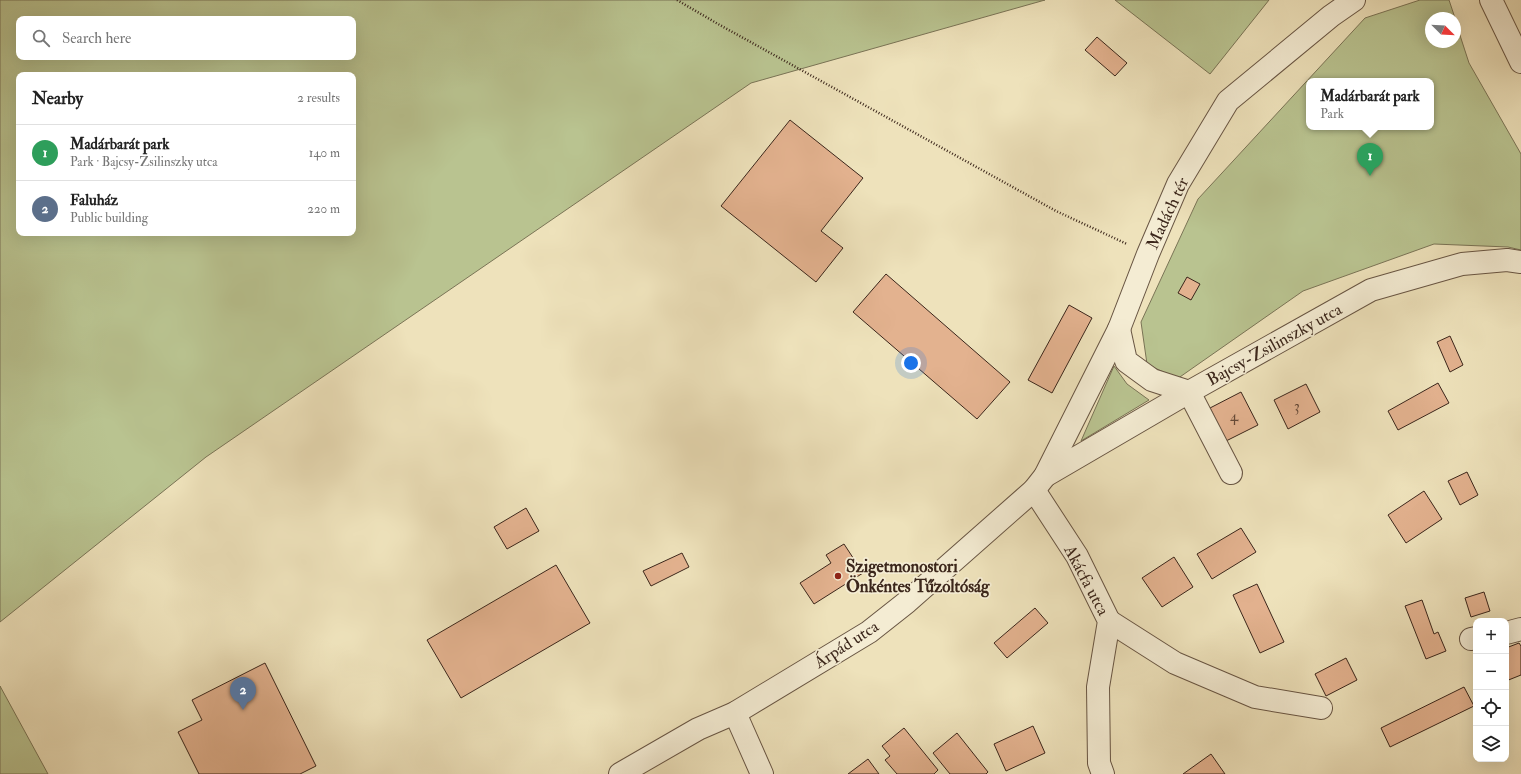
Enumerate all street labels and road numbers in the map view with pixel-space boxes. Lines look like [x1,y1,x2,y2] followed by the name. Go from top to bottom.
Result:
[1142,173,1194,253] street label: Madách tér
[1203,298,1347,391] street label: Bajcsy-Zsilinszky utca
[1059,541,1114,620] street label: Akácfa utca
[809,614,884,674] street label: Árpád utca

